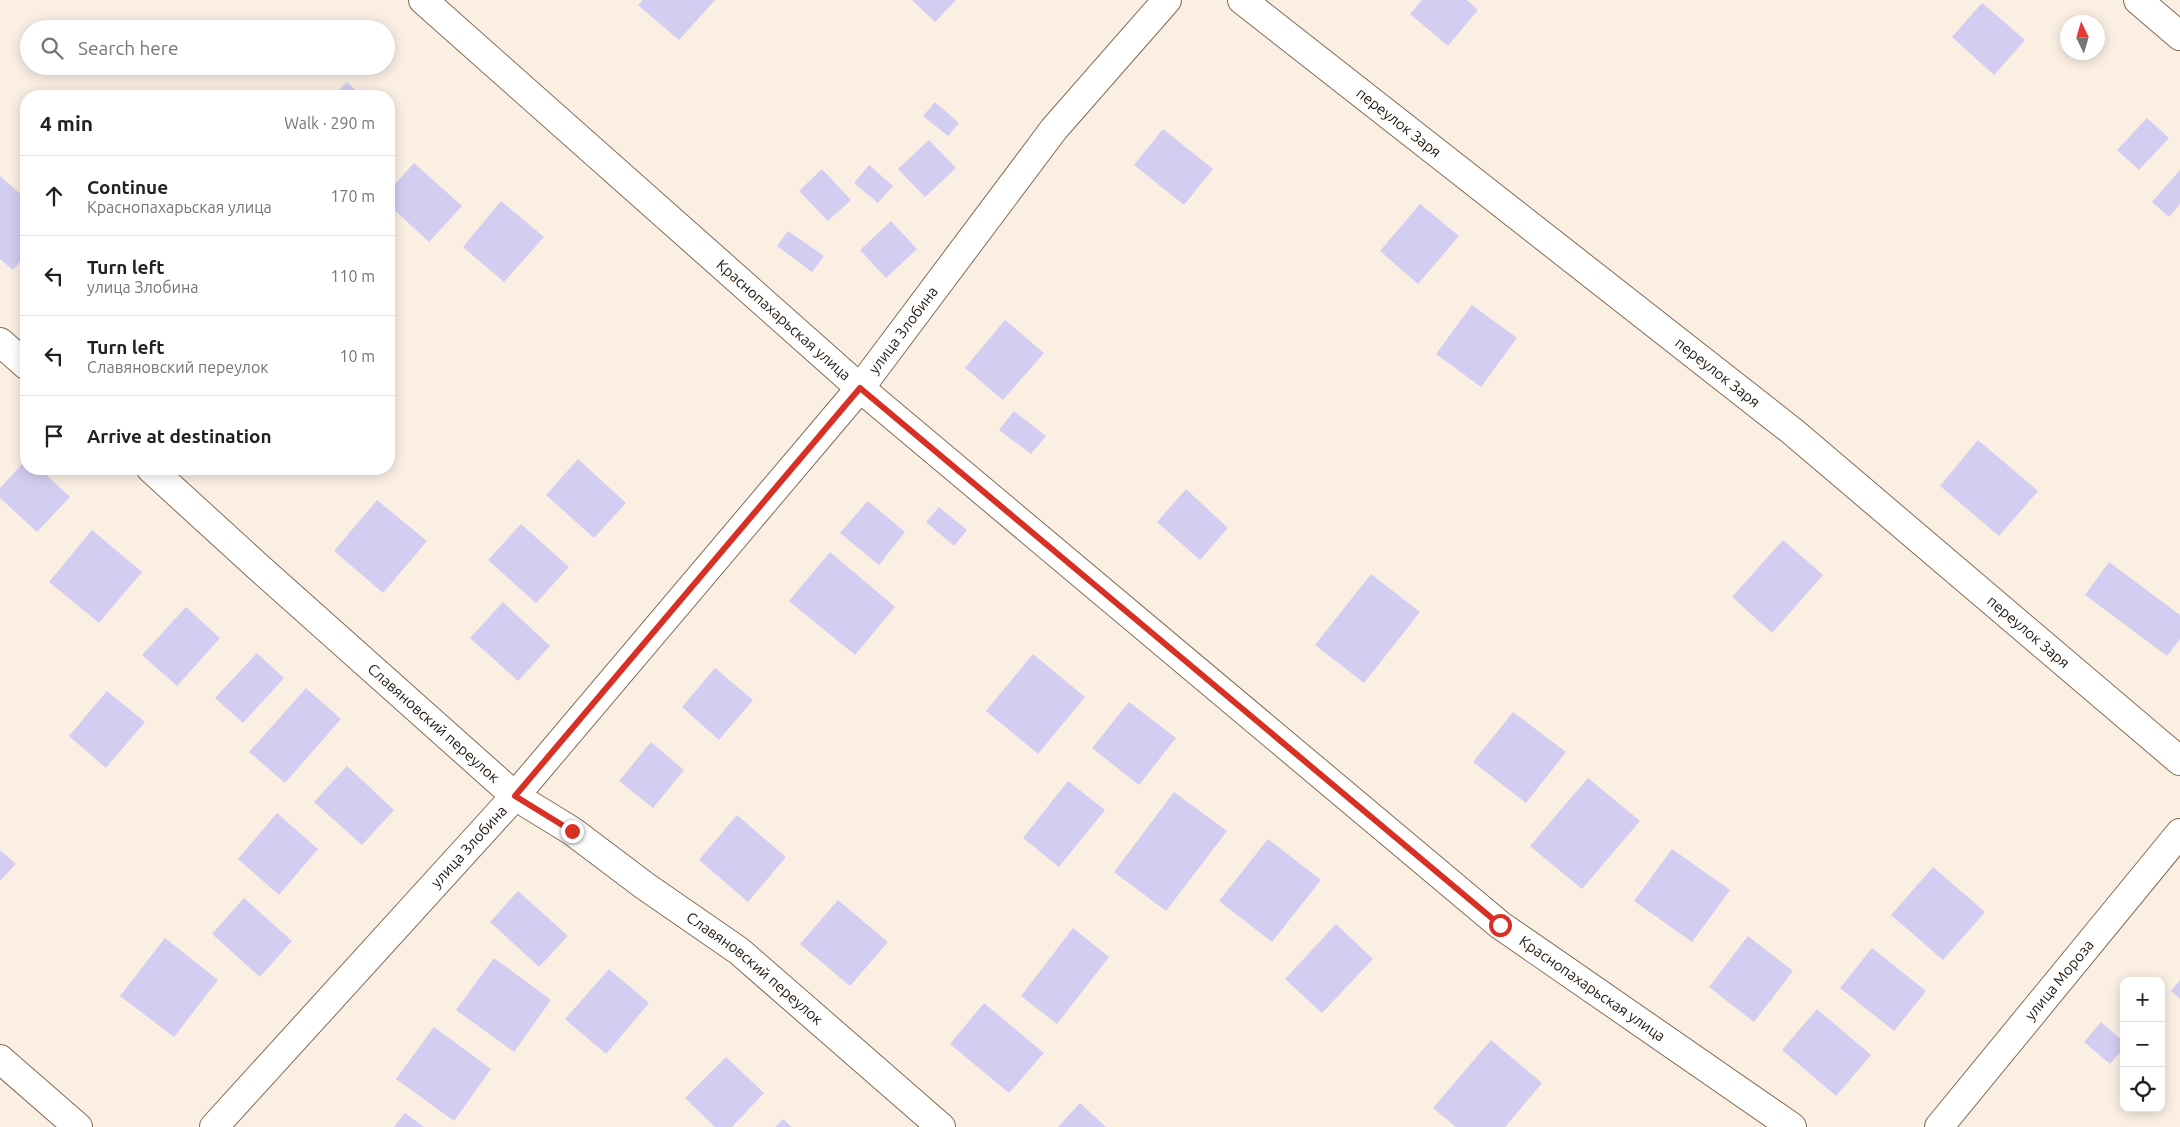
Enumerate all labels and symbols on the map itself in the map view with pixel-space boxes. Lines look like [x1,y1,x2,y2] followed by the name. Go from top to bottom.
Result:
[2060,15,2105,60] north arrow
[1353,84,1445,161] street label: переулок Заря
[713,256,854,384] street label: Краснопахарьская улица
[865,283,941,377] street label: улица Злобина
[1672,334,1763,411] street label: переулок Заря
[1984,592,2073,671] street label: переулок Заря
[365,660,503,786] street label: Славяновский переулок
[427,802,510,891] street label: улица Злобина
[561,820,584,843] route end
[683,908,827,1028] street label: Славяновский переулок
[1489,914,1512,937] route start
[1516,932,1669,1045] street label: Краснопахарьская улица
[2021,936,2097,1023] street label: улица Мороза

